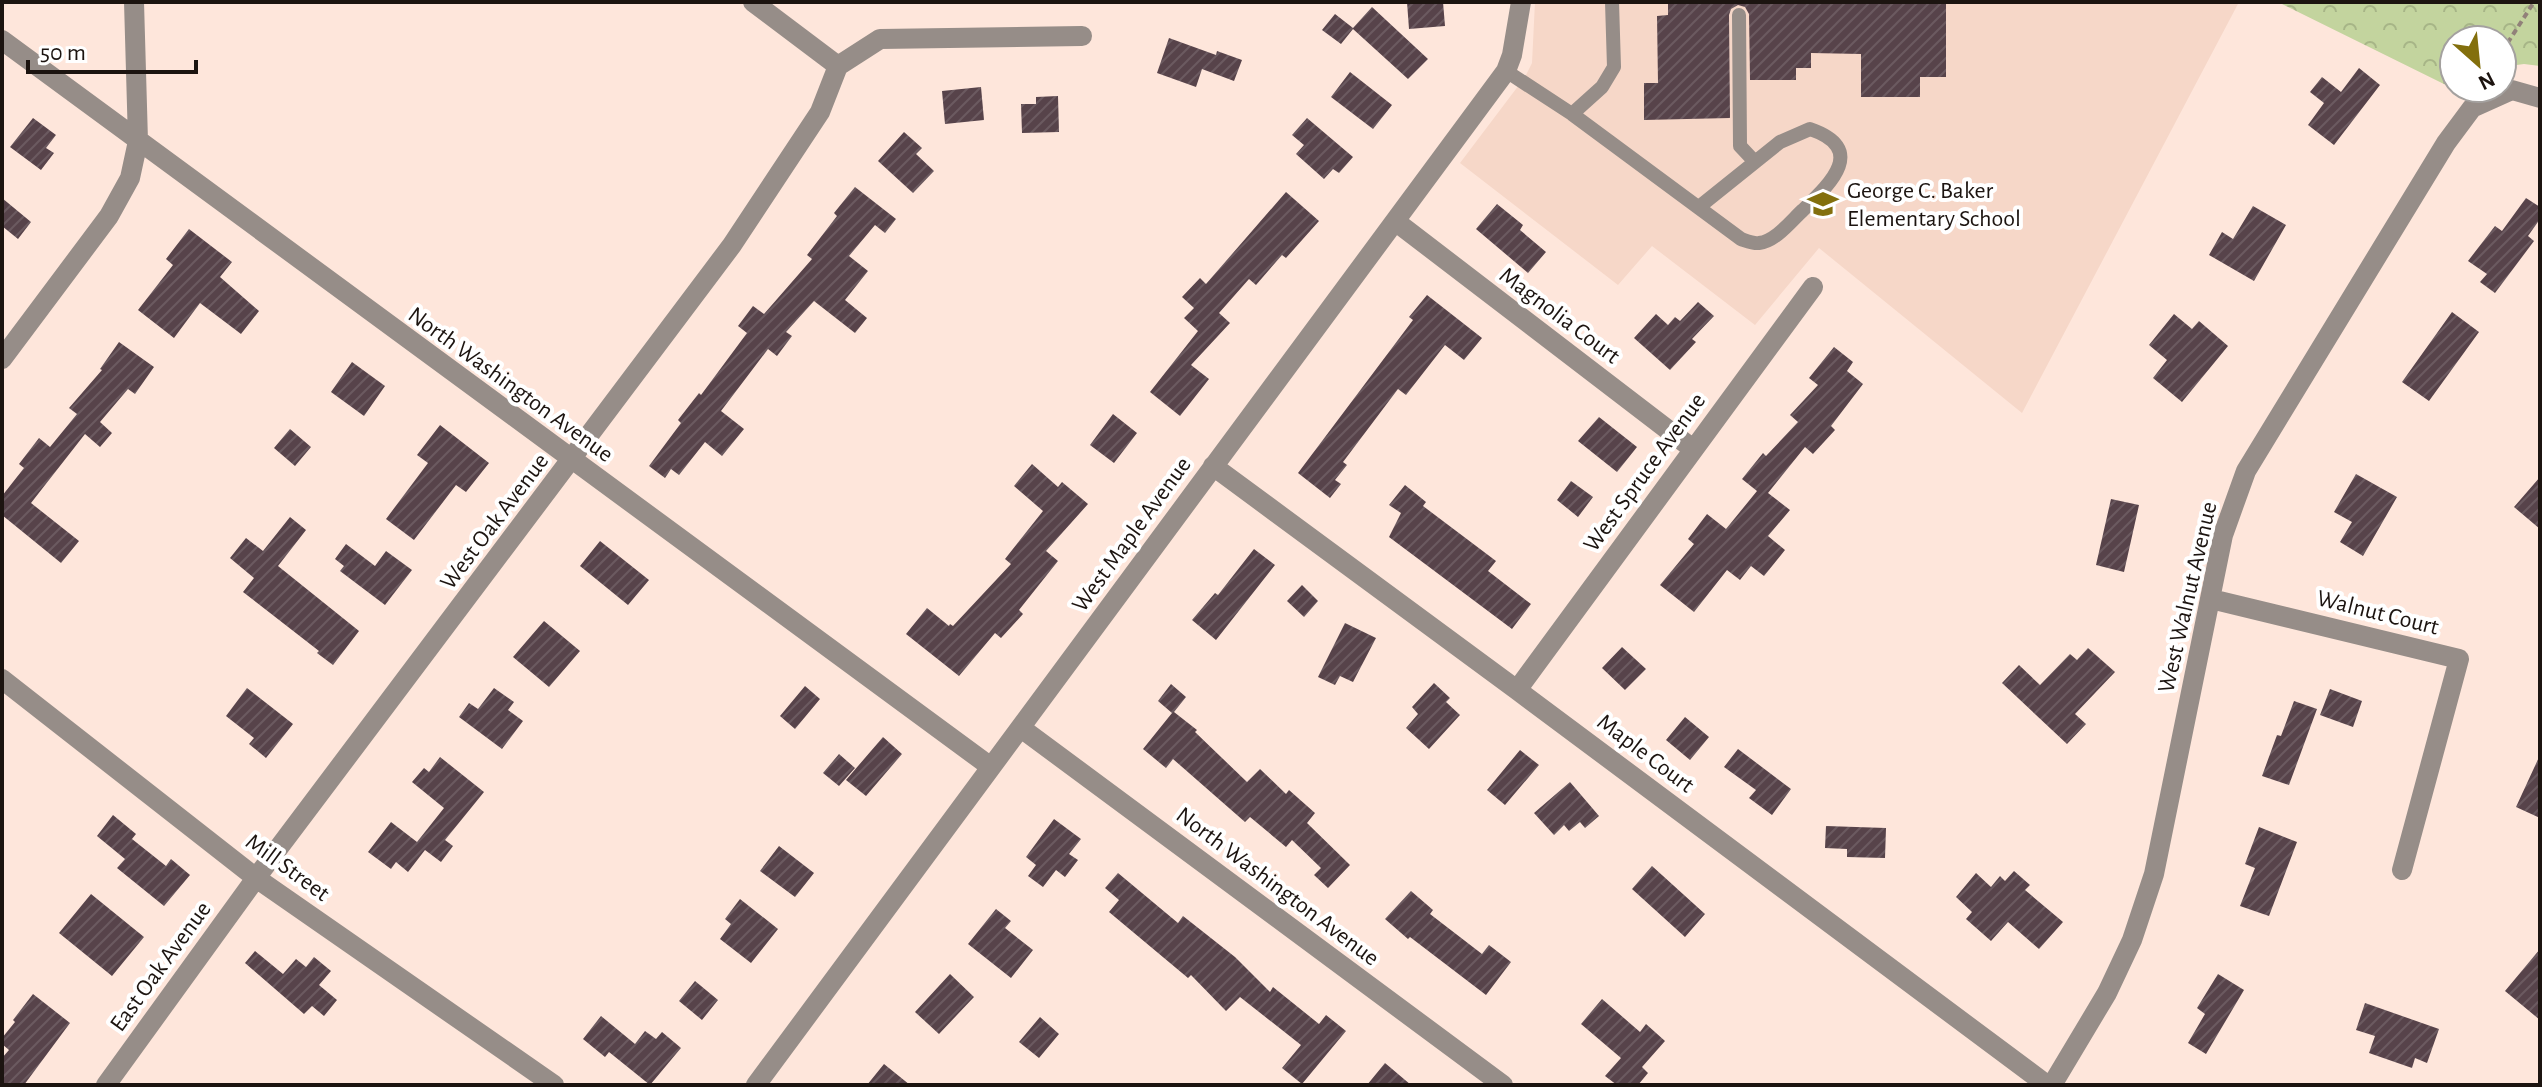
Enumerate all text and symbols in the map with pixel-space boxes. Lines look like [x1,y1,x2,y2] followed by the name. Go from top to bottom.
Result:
[28,24,196,74] scale bar
[2438,24,2518,104] north arrow
[40,41,86,65] text: 50 m
[2475,68,2498,94] text: N
[1847,179,2021,231] place label: George C. Baker Elementary School
[1806,187,1840,221] school or university icon: George C. Baker Elementary School
[1495,263,1624,369] street label: Magnolia Court
[403,303,617,467] street label: North Washington Avenue
[1579,389,1710,556] street label: West Spruce Avenue
[436,449,553,594] street label: West Oak Avenue
[1068,453,1196,616] street label: West Maple Avenue
[2154,499,2222,695] street label: West Walnut Avenue
[2314,586,2441,640] street label: Walnut Court
[1593,710,1698,798] street label: Maple Court
[1172,803,1383,971] street label: North Washington Avenue
[241,830,334,906] street label: Mill Street
[106,897,216,1036] street label: East Oak Avenue

